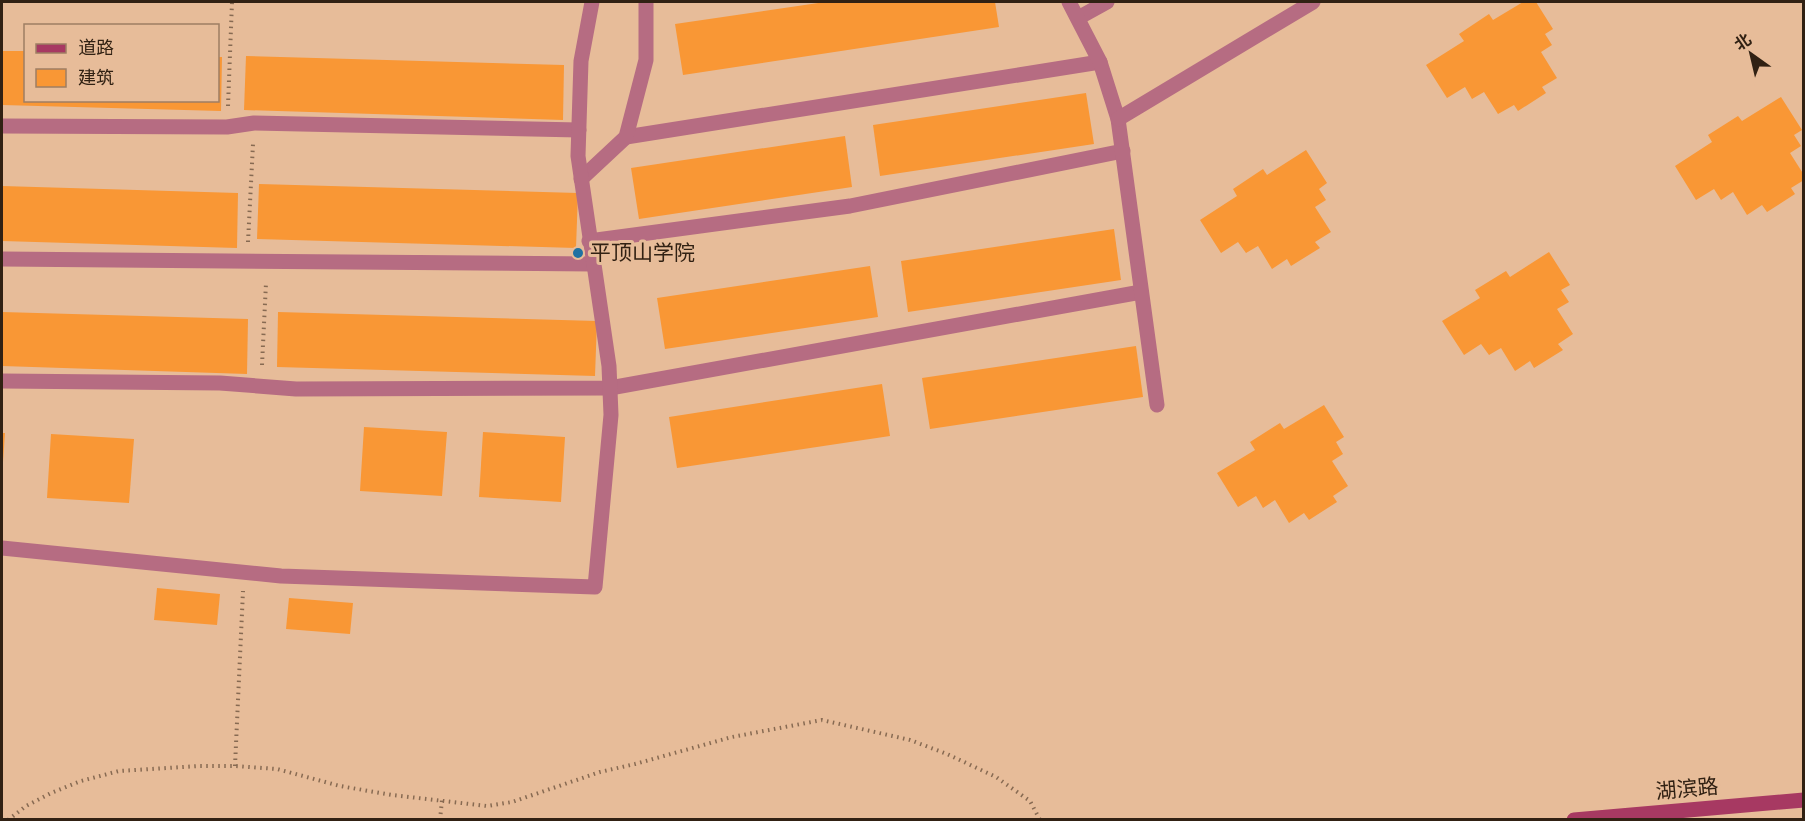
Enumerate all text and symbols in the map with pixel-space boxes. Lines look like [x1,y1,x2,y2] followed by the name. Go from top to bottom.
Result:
[24,24,219,102] legend
[1721,24,1781,84] north arrow
[1731,30,1755,54] text: 北
[78,37,114,59] text: 道路
[78,67,114,89] text: 建筑
[590,240,695,265] place label: 平顶山学院
[571,246,585,260] marker: 平顶山学院
[1654,773,1719,804] street label: 湖滨路

